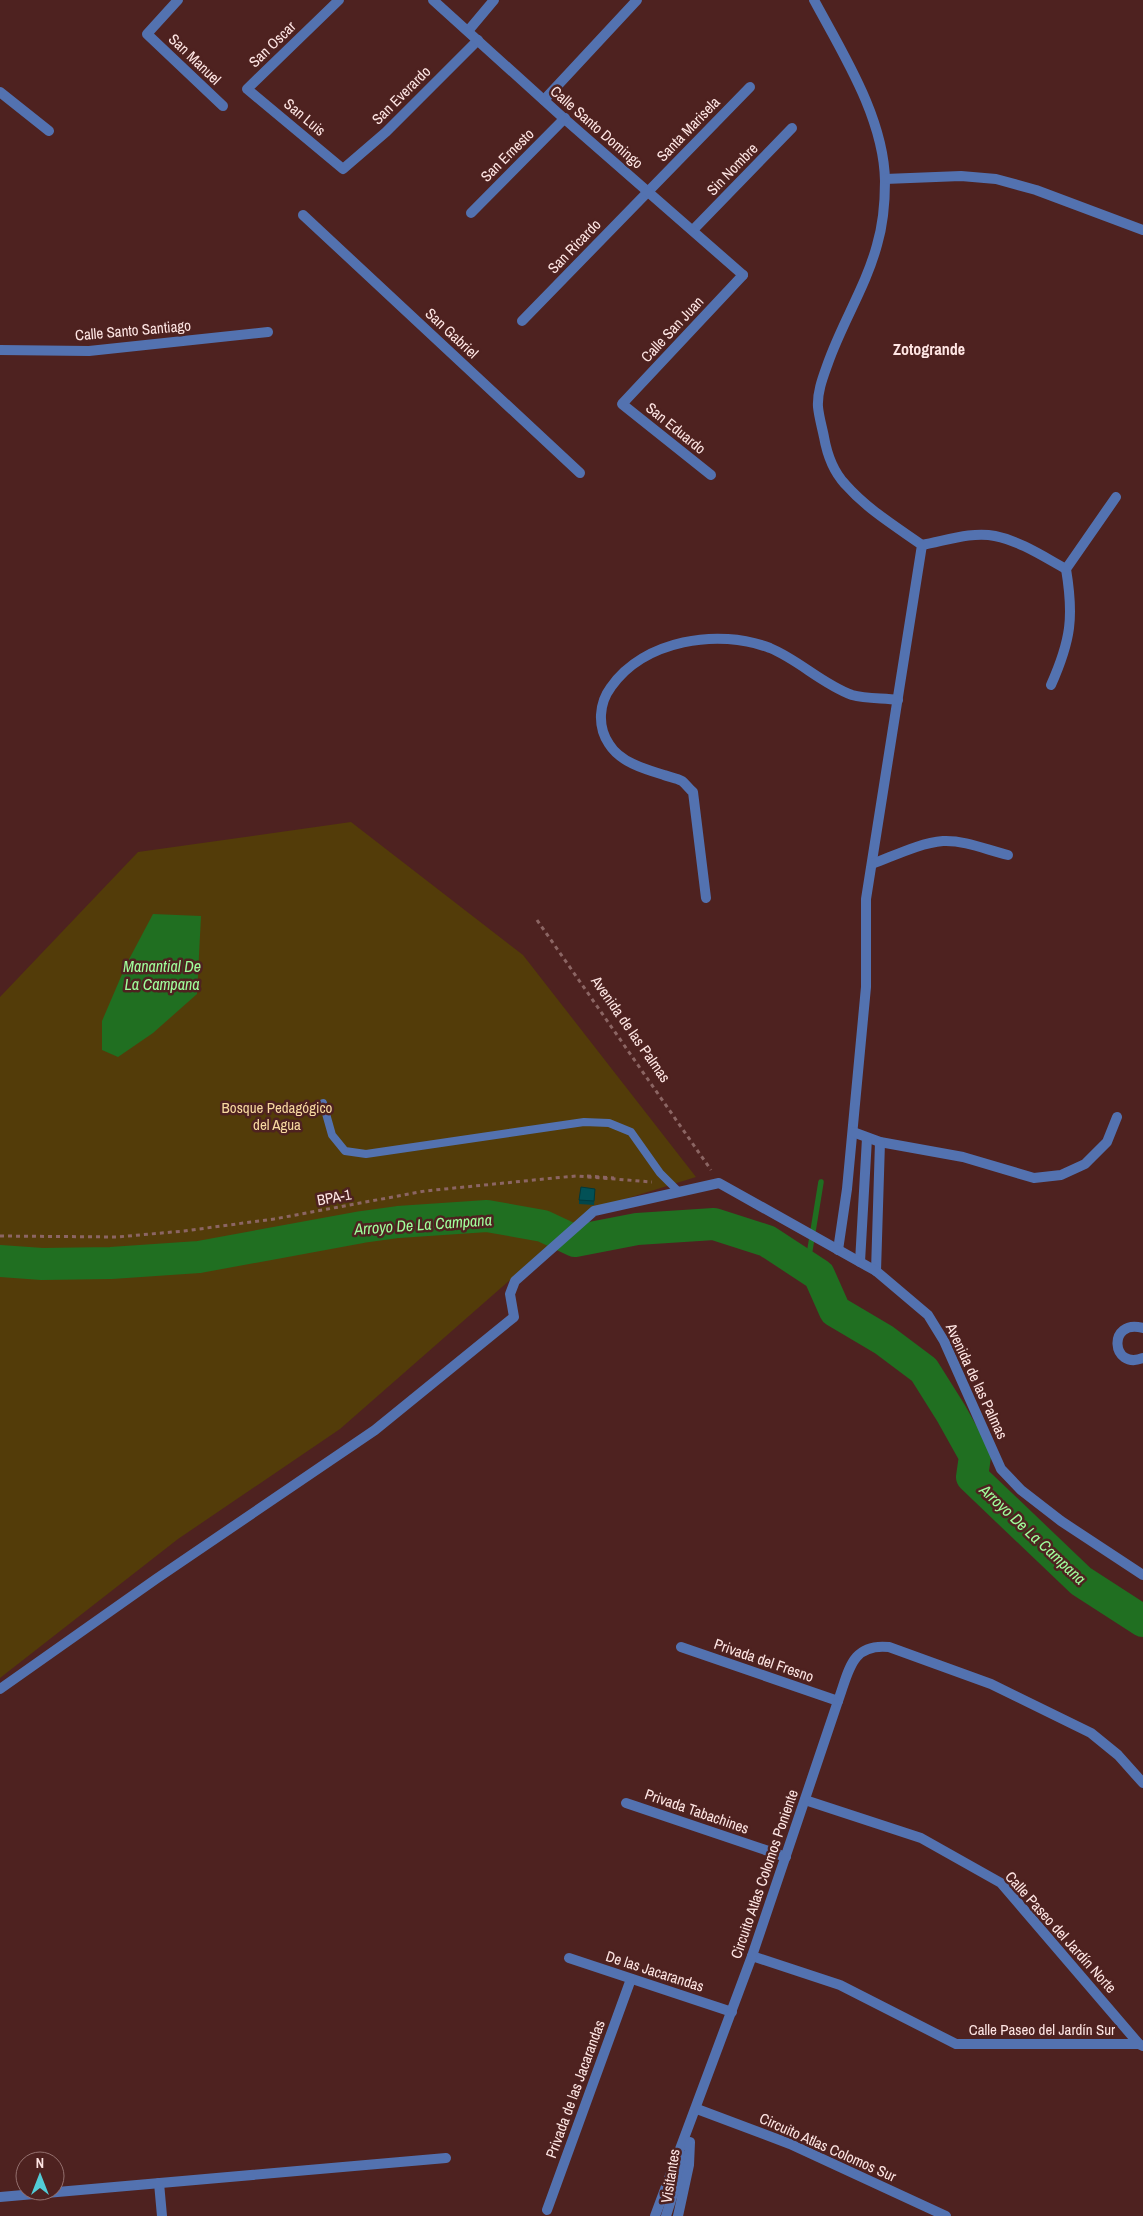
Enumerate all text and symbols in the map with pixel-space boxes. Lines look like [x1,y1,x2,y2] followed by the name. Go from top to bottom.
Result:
[244,16,300,72] street label: San Oscar
[164,29,226,89] street label: San Manuel
[367,61,435,129] street label: San Everardo
[546,81,648,173] street label: Calle Santo Domingo
[652,92,724,166] street label: Santa Marisela
[280,93,330,141] street label: San Luis
[476,124,538,186] street label: San Ernesto
[702,138,762,200] street label: Sin Nombre
[543,214,605,278] street label: San Ricardo
[636,291,708,367] street label: Calle San Juan
[421,303,483,363] street label: San Gabriel
[74,314,192,346] street label: Calle Santo Santiago
[893,338,965,360] district label: Zotogrande
[641,397,711,459] street label: San Eduardo
[123,955,201,995] water label: Manantial De La Campana
[586,971,676,1086] street label: Avenida de las Palmas
[222,1097,333,1135] park label: Bosque Pedagógico del Agua
[315,1184,353,1210] street label: BPA-1
[352,1208,493,1240] water label: Arroyo De La Campana
[941,1319,1013,1442] street label: Avenida de las Palmas
[974,1478,1091,1589] water label: Arroyo De La Campana
[711,1633,817,1687] street label: Privada del Fresno
[642,1783,752,1839] street label: Privada Tabachines
[725,1786,803,1961] street label: Circuito Atlas Colomos Poniente
[1001,1867,1122,1998] street label: Calle Paseo del Jardín Norte
[603,1945,707,1997] street label: De las Jacarandas
[540,2017,610,2161] street label: Privada de las Jacarandas
[969,2019,1115,2040] street label: Calle Paseo del Jardín Sur
[756,2107,900,2187] street label: Circuito Atlas Colomos Sur
[655,2147,685,2205] street label: Visitantes
[15,2151,65,2201] north arrow
[36,2154,44,2172] text: N

